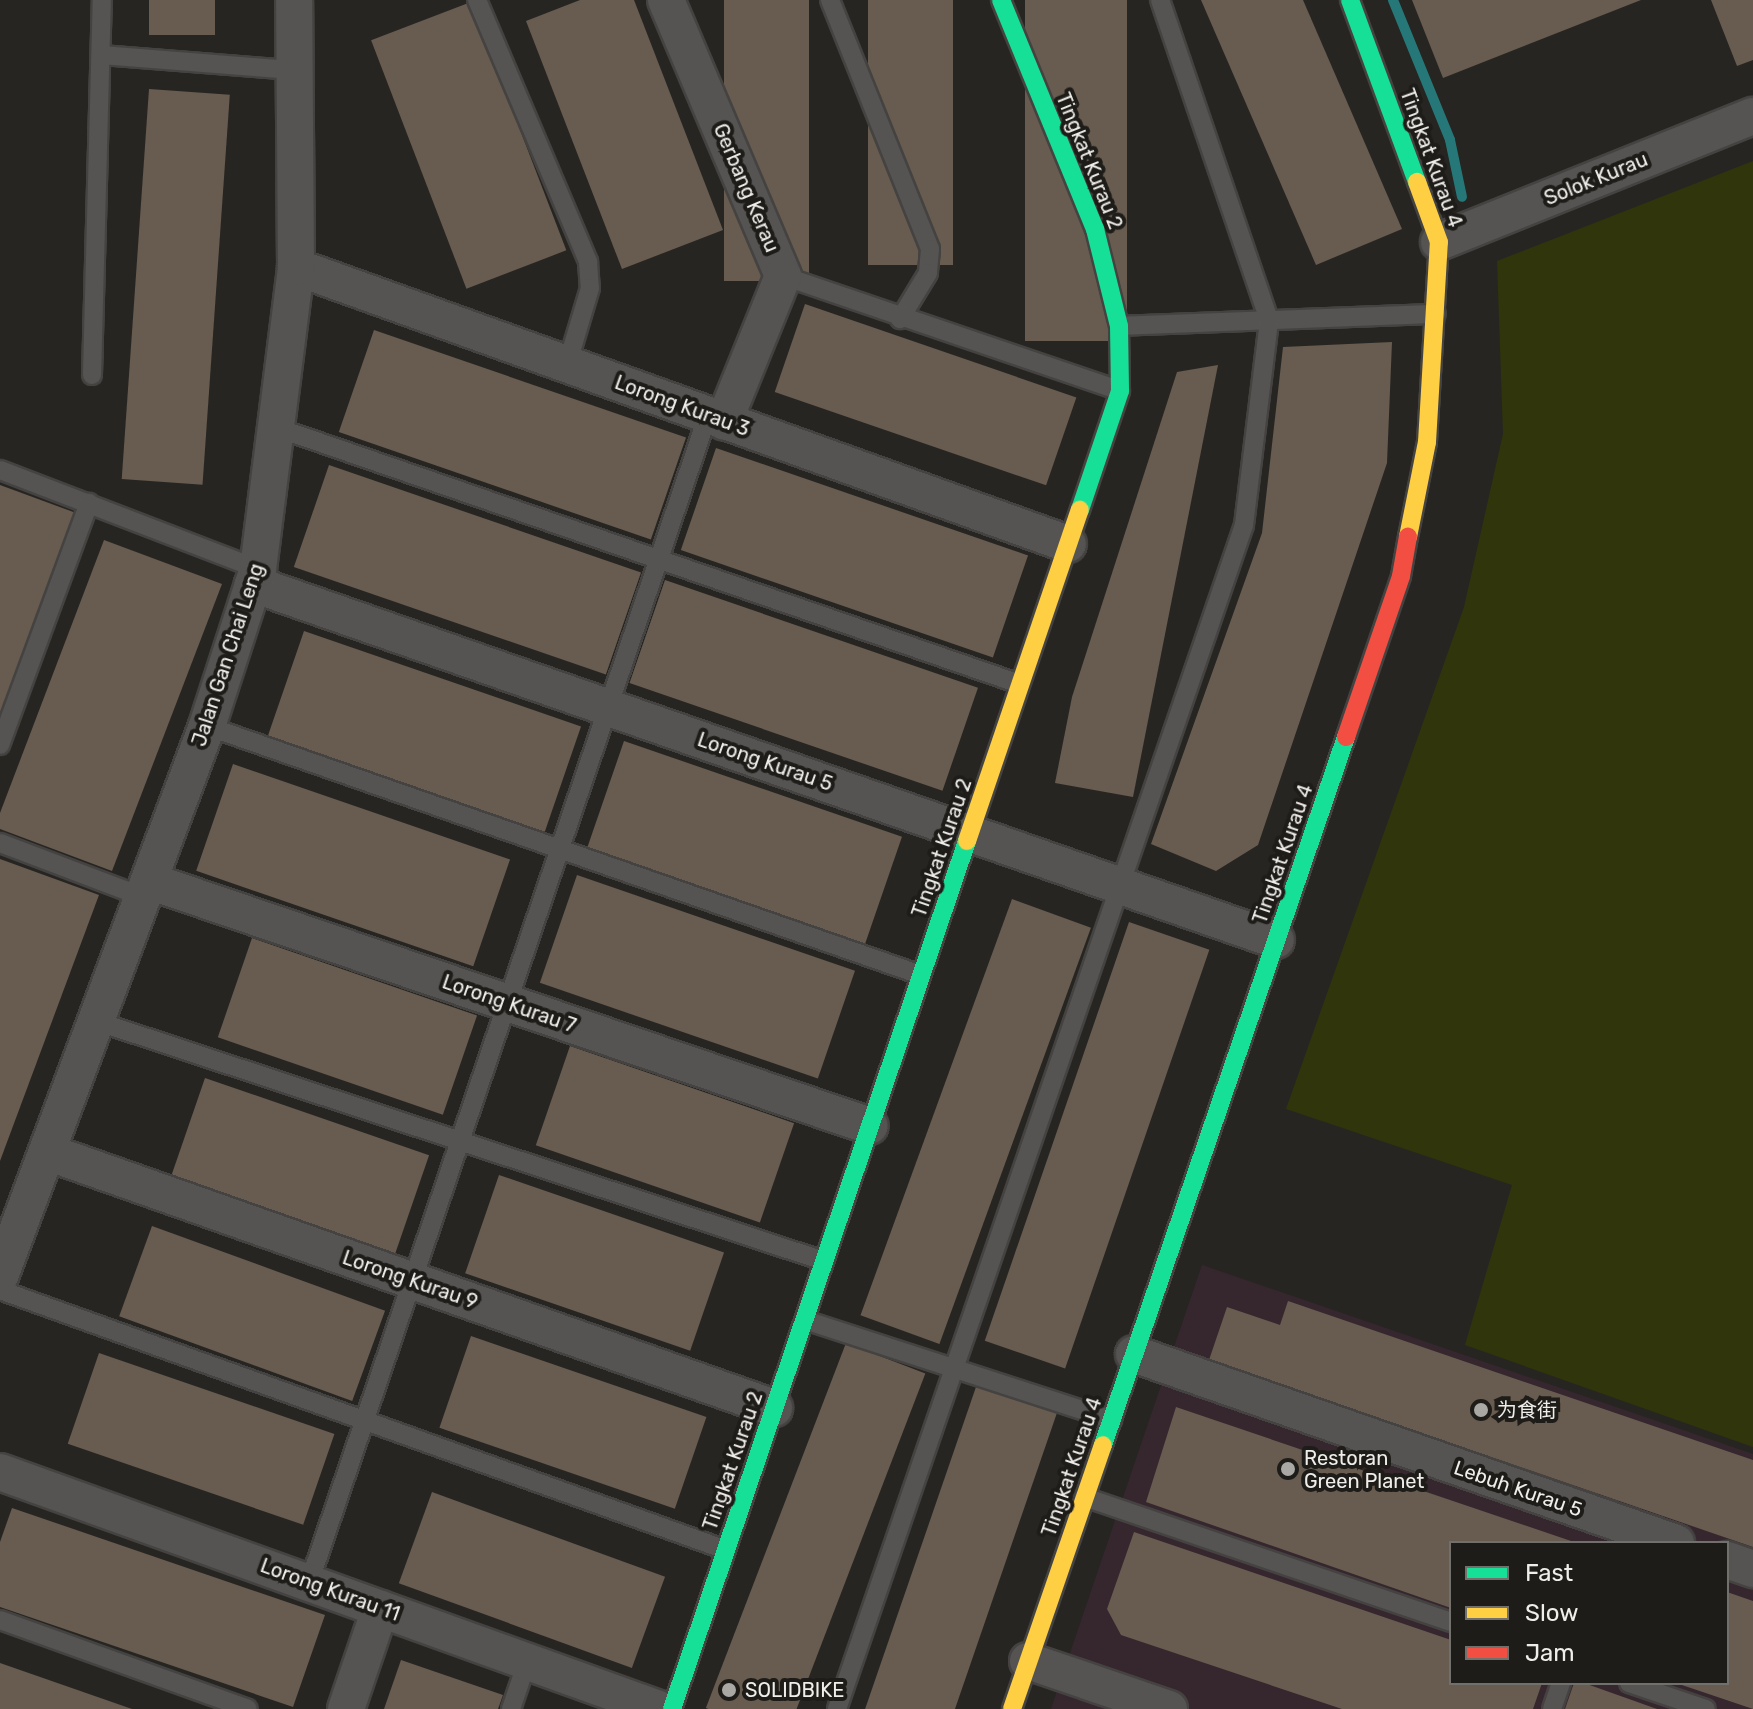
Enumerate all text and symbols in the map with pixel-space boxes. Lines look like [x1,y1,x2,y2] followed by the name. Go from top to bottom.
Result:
[1395,85,1467,231] street label: Tingkat Kurau 4
[1051,89,1127,233] street label: Tingkat Kurau 2
[708,120,784,256] street label: Gerbang Kerau
[1541,147,1651,211] street label: Solok Kurau
[611,371,753,441] street label: Lorong Kurau 3
[187,561,269,749] street label: Jalan Gan Chai Leng
[694,728,836,796] street label: Lorong Kurau 5
[907,776,977,920] street label: Tingkat Kurau 2
[1248,781,1318,927] street label: Tingkat Kurau 4
[439,970,579,1038] street label: Lorong Kurau 7
[339,1246,481,1314] street label: Lorong Kurau 9
[698,1389,768,1533] street label: Tingkat Kurau 2
[1037,1394,1107,1540] street label: Tingkat Kurau 4
[1497,1398,1557,1422] place label: 为食街
[1472,1401,1490,1419] marker: 为食街
[1304,1446,1424,1493] place label: Restoran Green Planet
[1451,1456,1585,1522] street label: Lebuh Kurau 5
[1279,1460,1297,1478] marker: Restoran Green Planet
[1449,1541,1729,1685] legend
[257,1554,403,1626] street label: Lorong Kurau 11
[1525,1559,1573,1587] text: Fast
[1525,1599,1578,1627] text: Slow
[1525,1639,1575,1667] text: Jam
[745,1678,844,1702] place label: SOLIDBIKE
[720,1681,738,1699] marker: SOLIDBIKE

